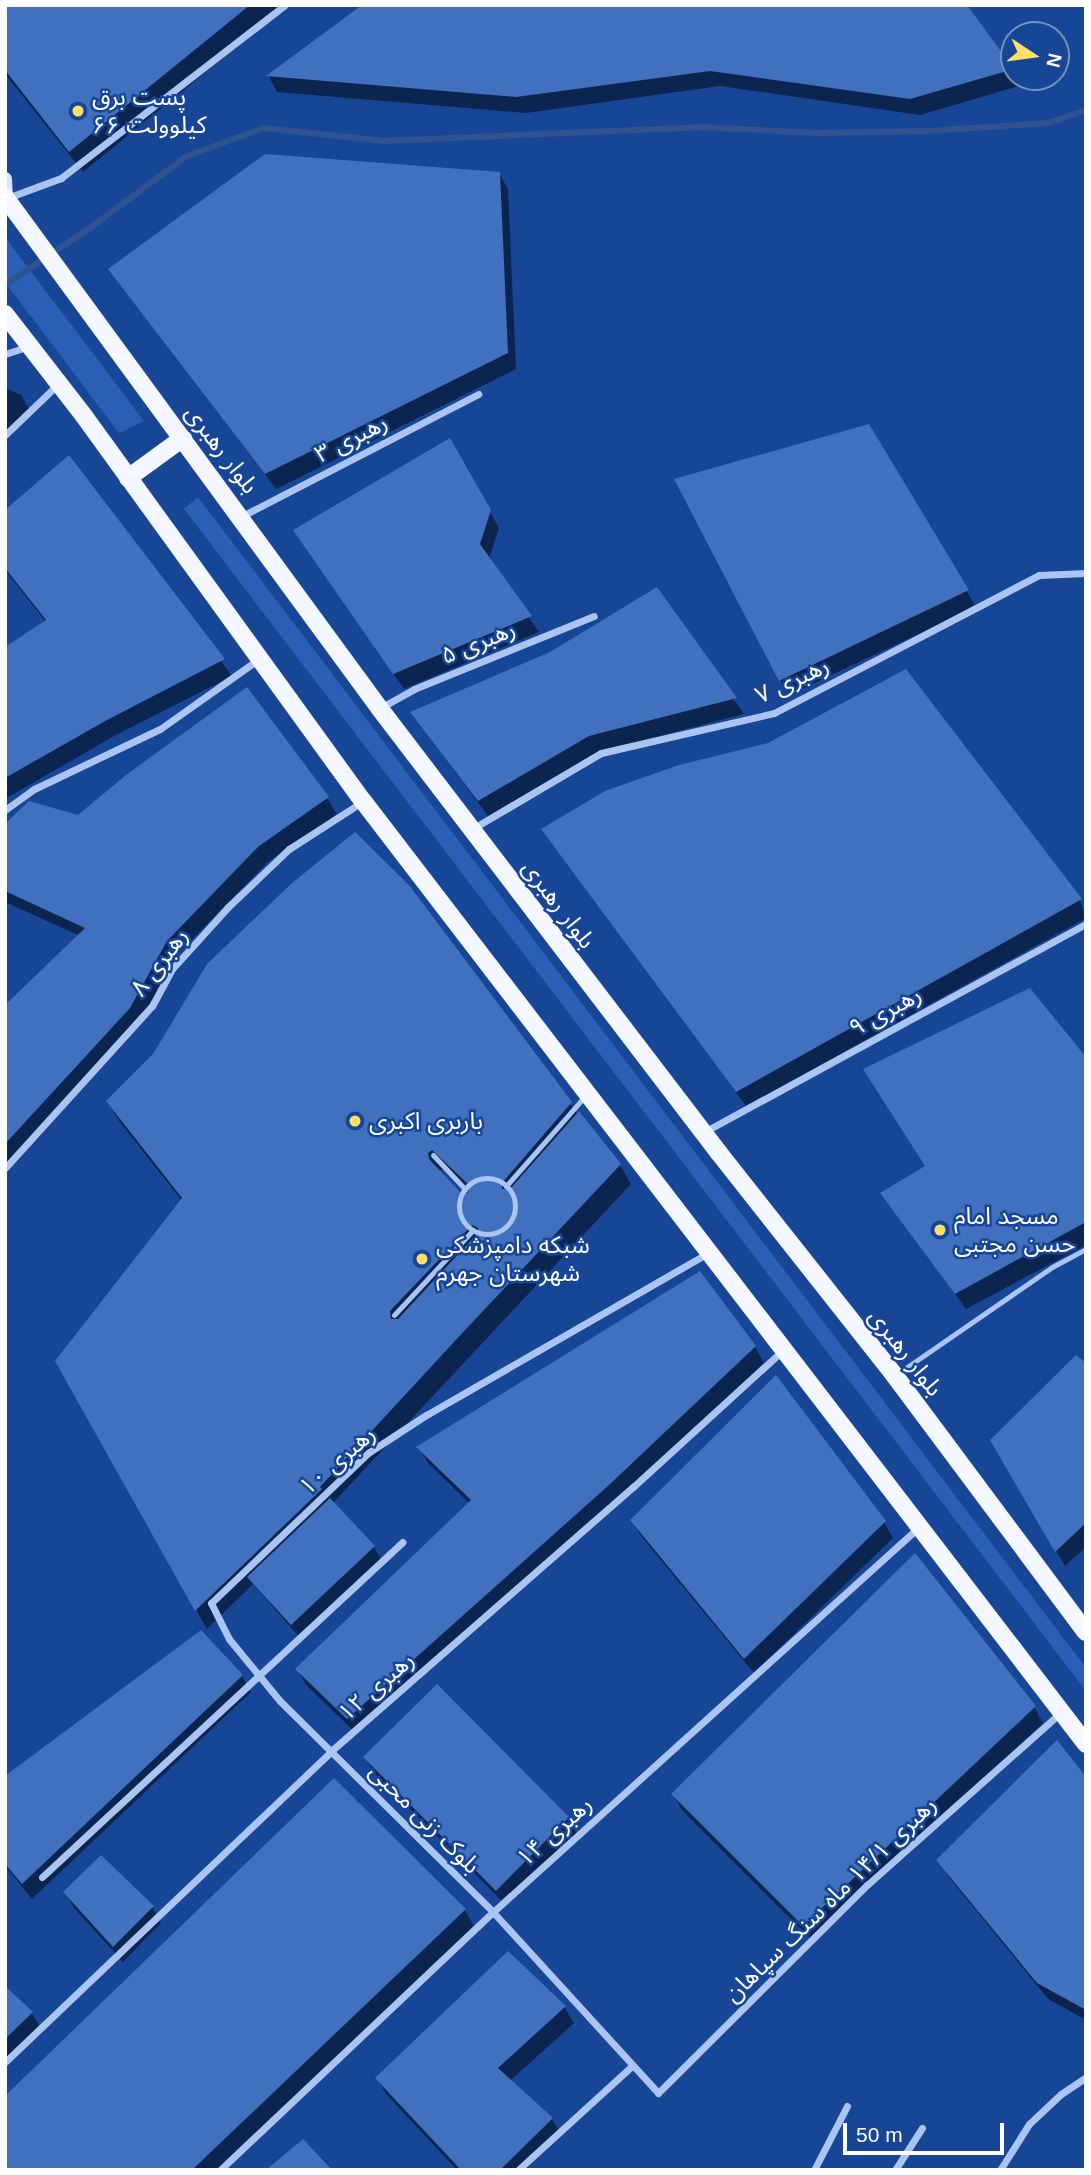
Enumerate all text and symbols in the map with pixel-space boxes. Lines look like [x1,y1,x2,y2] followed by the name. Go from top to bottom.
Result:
[1000,21,1070,91] north arrow
[1042,51,1066,69] text: N
[92,83,207,139] place label: پست برق ۶۶ کیلوولت
[70,103,86,119] marker: پست برق ۶۶ کیلوولت
[179,399,265,499] street label: بلوار رهبری
[310,407,392,469] street label: رهبری ۳
[436,614,520,670] street label: رهبری ۵
[751,650,833,710] street label: رهبری ۷
[516,854,602,954] street label: بلوار رهبری
[124,922,194,1002] street label: رهبری ۸
[844,979,926,1043] street label: رهبری ۹
[369,1107,483,1135] place label: باربری اکبری
[347,1113,363,1129] marker: باربری اکبری
[954,1202,1075,1258] place label: مسجد امام حسن مجتبی
[932,1222,948,1238] marker: مسجد امام حسن مجتبی
[436,1231,590,1287] place label: شبکه دامپزشکی شهرستان جهرم
[414,1251,430,1267] marker: شبکه دامپزشکی شهرستان جهرم
[863,1302,949,1402] street label: بلوار رهبری
[293,1419,381,1501] street label: رهبری ۱۰
[332,1645,420,1727] street label: رهبری ۱۲
[363,1756,487,1880] street label: بلوک زنی محبی
[510,1790,598,1872] street label: رهبری ۱۴
[718,1790,942,2008] street label: رهبری ۱۴/۱ ماه سنگ سپاهان
[846,2108,1007,2152] scale bar
[856,2123,903,2146] text: 50 m

